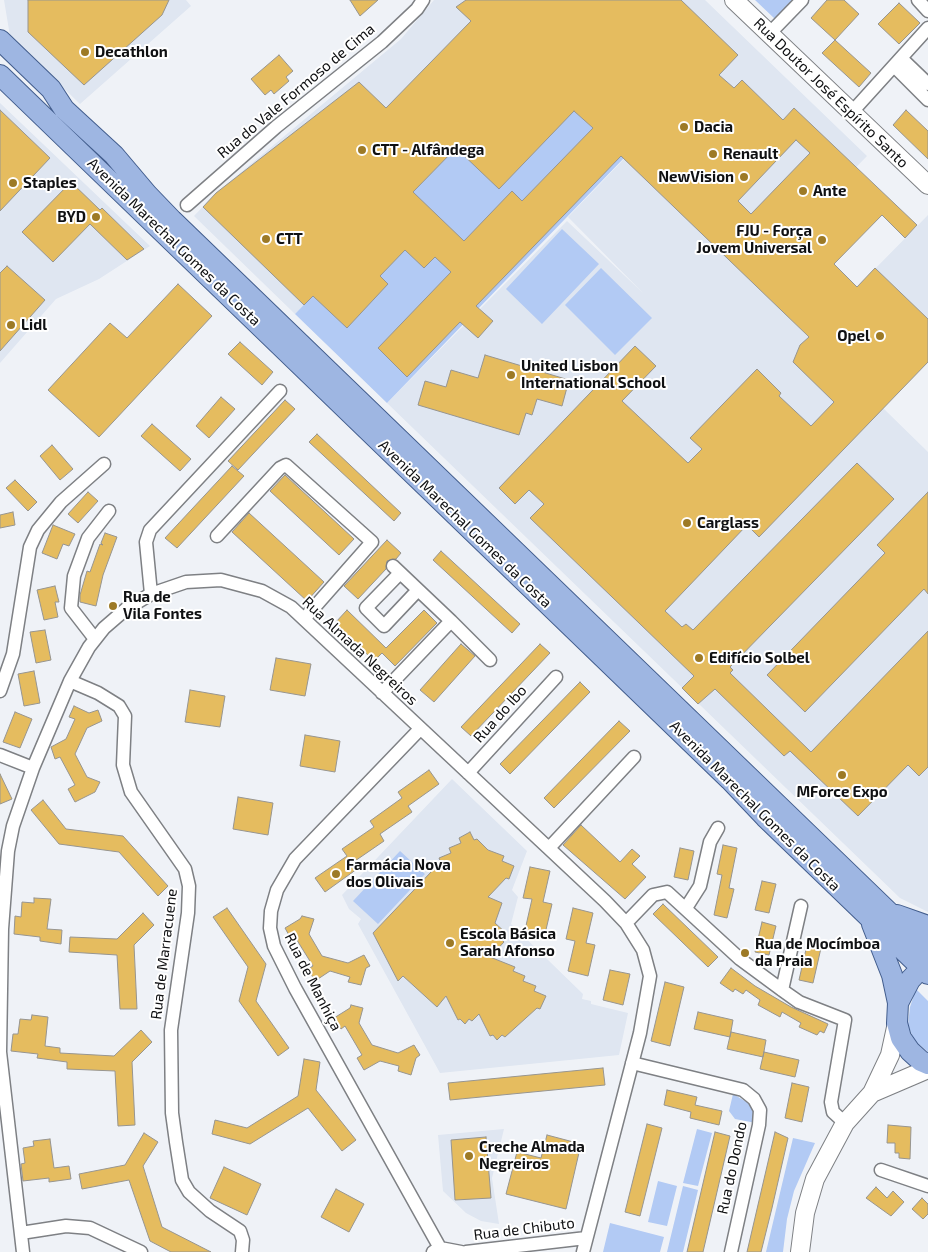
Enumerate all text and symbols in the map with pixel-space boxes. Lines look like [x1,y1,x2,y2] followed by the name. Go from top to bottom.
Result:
[750,14,912,172] street label: Rua Doutor José Espírito Santo
[214,20,378,162] street label: Rua do Vale Formoso de Cima
[95,43,168,61] place label: Decathlon
[79,46,91,58] marker: Decathlon
[694,118,733,136] place label: Dacia
[678,121,690,133] marker: Dacia
[372,141,484,159] place label: CTT - Alfândega
[356,144,368,156] marker: CTT - Alfândega
[723,145,778,163] place label: Renault
[707,148,719,160] marker: Renault
[84,154,264,330] street label: Avenida Marechal Gomes da Costa
[658,168,734,186] place label: NewVision
[738,171,750,183] marker: NewVision
[23,174,77,192] place label: Staples
[7,177,19,189] marker: Staples
[813,182,846,200] place label: Ante
[797,185,809,197] marker: Ante
[57,208,86,226] place label: BYD
[90,211,102,223] marker: BYD
[696,222,812,257] place label: FJU - Força Jovem Universal
[276,230,303,248] place label: CTT
[260,233,272,245] marker: CTT
[816,234,828,246] marker: FJU - Força Jovem Universal
[21,316,47,334] place label: Lidl
[5,319,17,331] marker: Lidl
[837,327,870,345] place label: Opel
[874,330,886,342] marker: Opel
[521,357,666,392] place label: United Lisbon International School
[505,369,517,381] marker: United Lisbon International School
[375,436,555,612] street label: Avenida Marechal Gomes da Costa
[697,514,759,532] place label: Carglass
[681,517,693,529] marker: Carglass
[123,588,202,623] place label: Rua de Vila Fontes
[299,593,421,709] street label: Rua Almada Negreiros
[107,600,119,612] marker: Rua de Vila Fontes
[709,649,810,667] place label: Edifício Solbel
[693,652,705,664] marker: Edifício Solbel
[470,682,530,746] street label: Rua do Ibo
[666,717,844,895] street label: Avenida Marechal Gomes da Costa
[836,769,848,781] marker: MForce Expo
[796,783,888,801] place label: MForce Expo
[346,856,451,891] place label: Farmácia Nova dos Olivais
[330,868,342,880] marker: Farmácia Nova dos Olivais
[147,888,181,1020] street label: Rua de Marracuene
[460,925,556,960] place label: Escola Básica Sarah Afonso
[281,930,345,1034] street label: Rua de Manhiça
[755,935,880,970] place label: Rua de Mocímboa da Praia
[444,937,456,949] marker: Escola Básica Sarah Afonso
[739,947,751,959] marker: Rua de Mocímboa da Praia
[713,1120,751,1216] street label: Rua do Dondo
[479,1138,585,1173] place label: Creche Almada Negreiros
[463,1150,475,1162] marker: Creche Almada Negreiros
[472,1214,576,1244] street label: Rua de Chibuto

